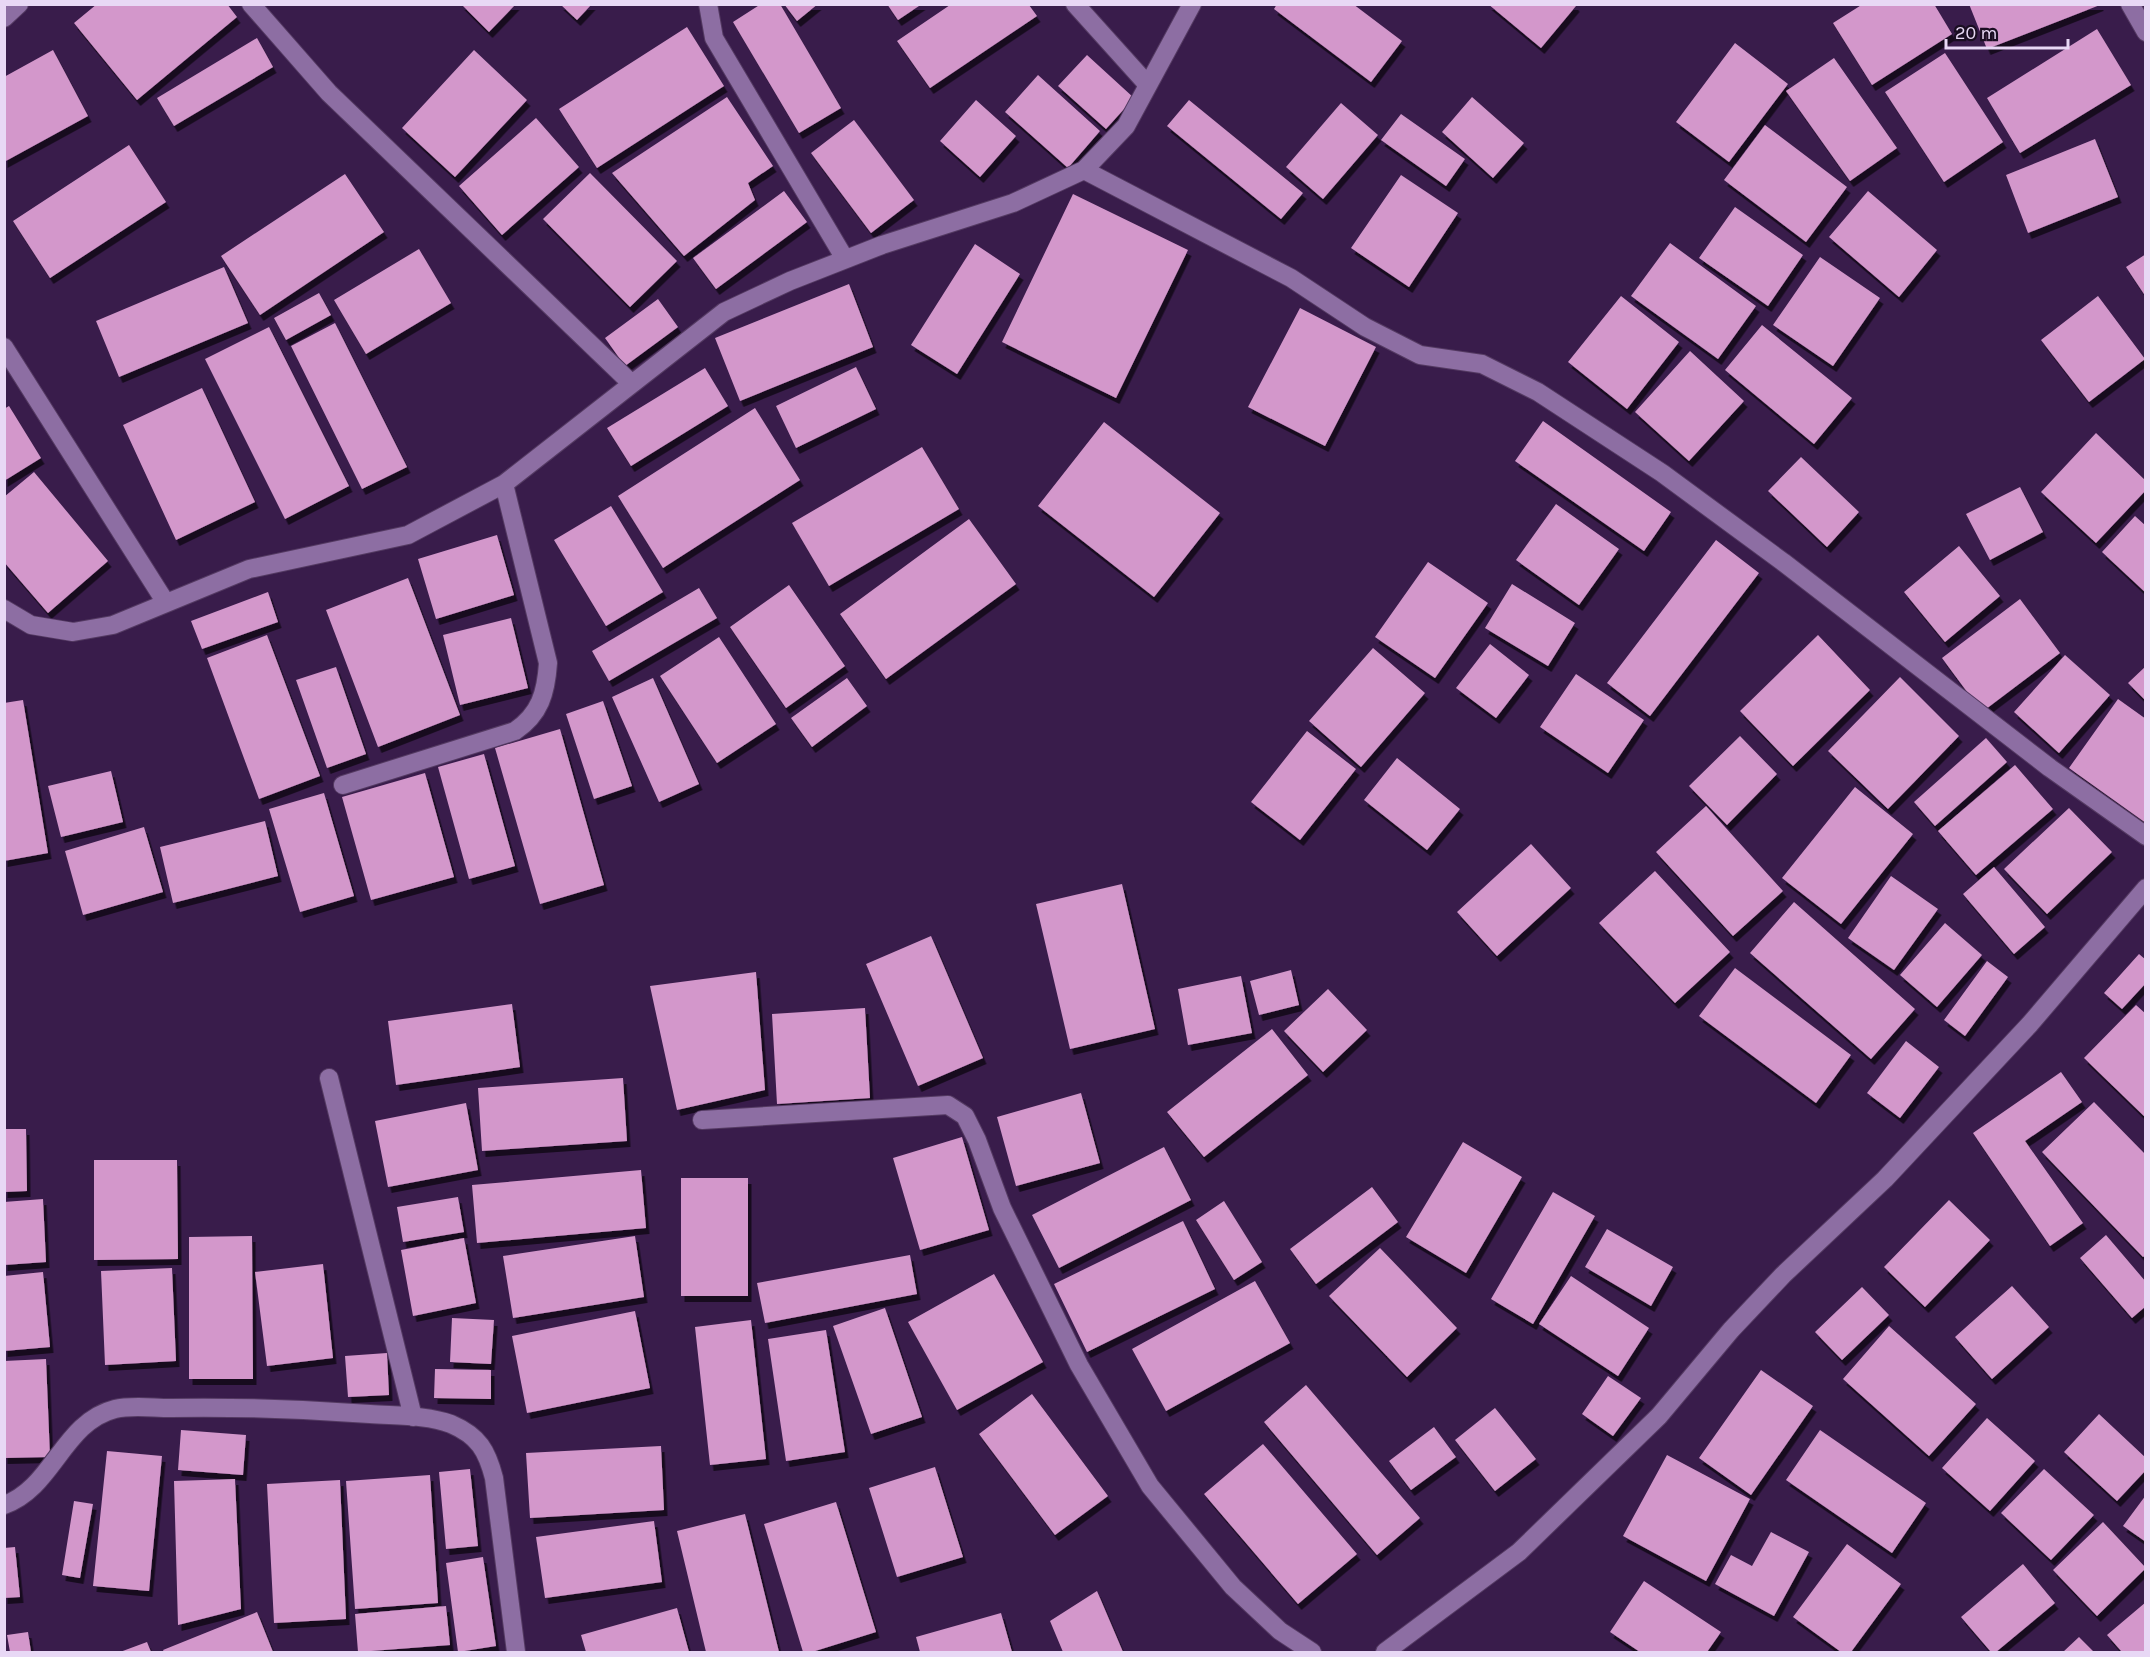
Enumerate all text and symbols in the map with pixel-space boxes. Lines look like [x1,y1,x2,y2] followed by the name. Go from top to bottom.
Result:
[1946,12,2068,50] scale bar
[1955,22,1997,44] text: 20 m

